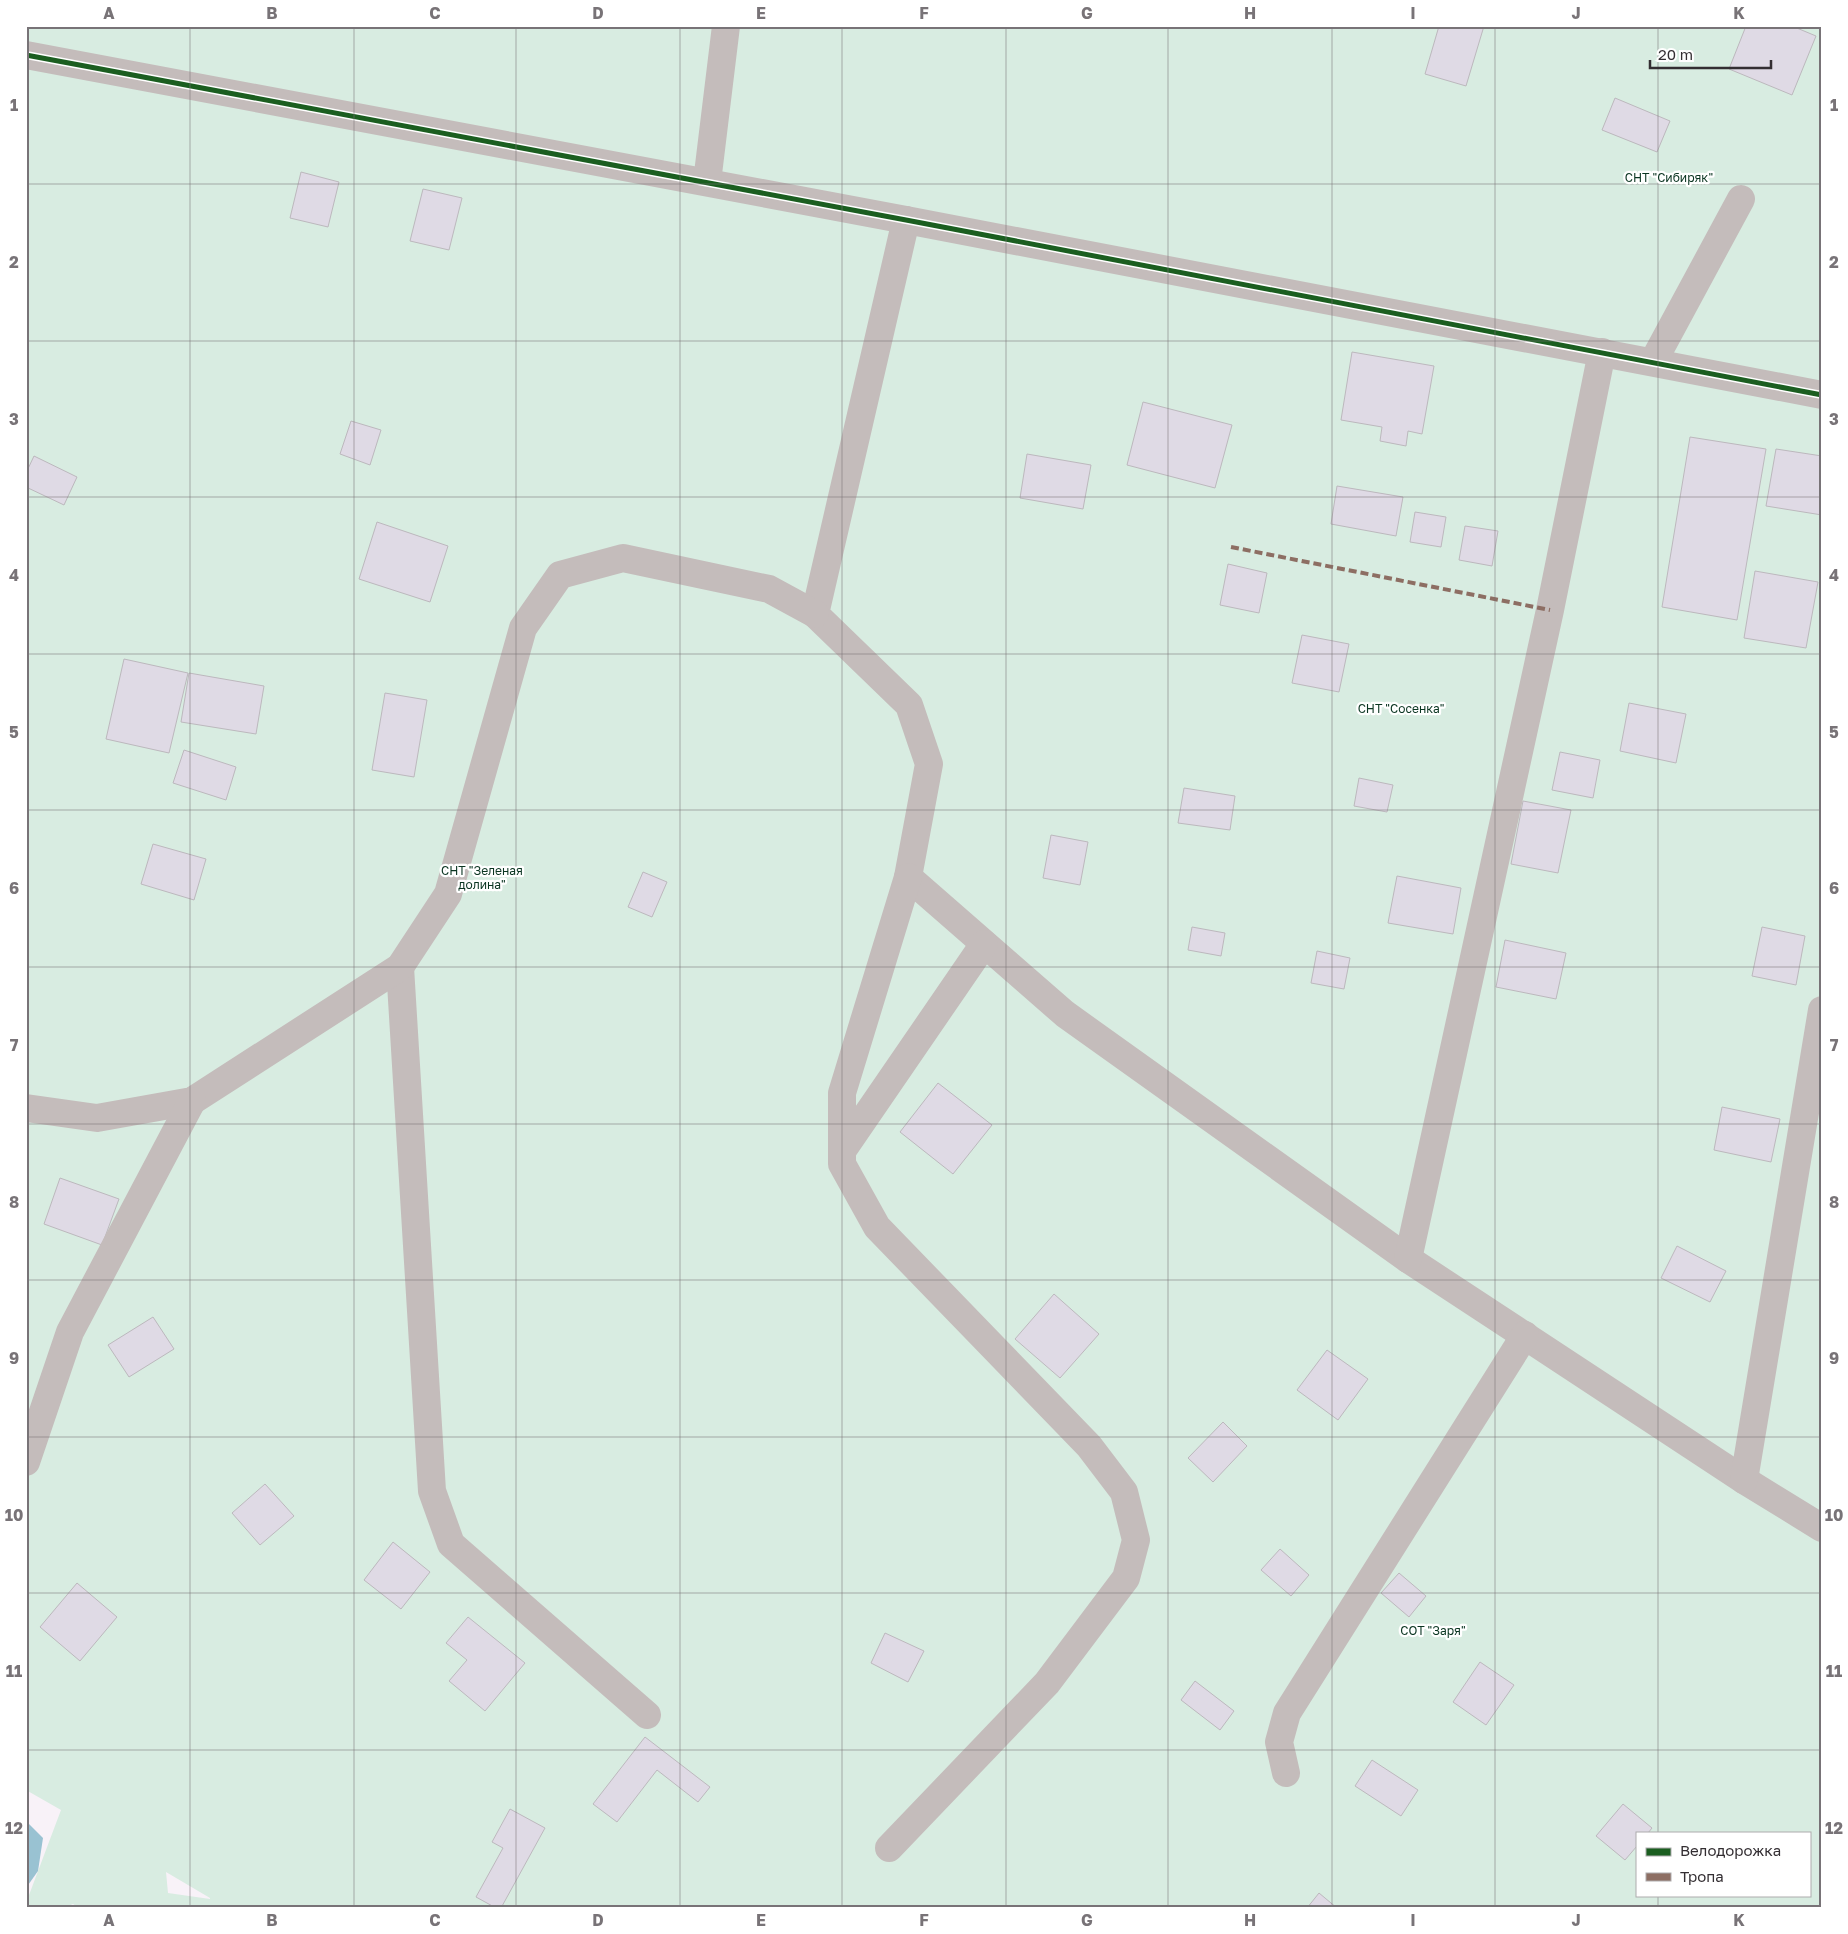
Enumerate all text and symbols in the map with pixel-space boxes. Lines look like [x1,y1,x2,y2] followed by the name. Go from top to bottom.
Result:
[103,3,115,23] text: A
[266,3,278,23] text: B
[429,3,441,23] text: C
[592,3,604,23] text: D
[756,3,766,23] text: E
[919,3,929,23] text: F
[1081,3,1093,23] text: G
[1244,3,1256,23] text: H
[1410,3,1416,23] text: I
[1571,3,1581,23] text: J
[1733,3,1745,23] text: K
[1650,38,1772,70] scale bar
[1658,45,1693,63] text: 20 m
[10,95,18,115] text: 1
[1830,95,1838,115] text: 1
[1625,170,1713,185] park label: СНТ "Сибиряк"
[9,252,19,272] text: 2
[1829,252,1839,272] text: 2
[9,409,19,429] text: 3
[1829,409,1839,429] text: 3
[9,565,19,585] text: 4
[1829,565,1839,585] text: 4
[1358,701,1444,716] park label: СНТ "Сосенка"
[9,722,19,742] text: 5
[1829,722,1839,742] text: 5
[441,863,523,892] park label: СНТ "Зеленая долина"
[9,878,19,898] text: 6
[1829,878,1839,898] text: 6
[10,1035,19,1055] text: 7
[1830,1035,1839,1055] text: 7
[9,1192,19,1212] text: 8
[1829,1192,1839,1212] text: 8
[9,1348,19,1368] text: 9
[1829,1348,1839,1368] text: 9
[5,1505,23,1525] text: 10
[1825,1505,1843,1525] text: 10
[1400,1623,1466,1638] park label: СОТ "Заря"
[6,1661,22,1681] text: 11
[1826,1661,1842,1681] text: 11
[5,1818,23,1838] text: 12
[1825,1818,1843,1838] text: 12
[1636,1832,1810,1896] legend
[1680,1841,1781,1859] text: Велодорожка
[1680,1867,1724,1885] text: Тропа
[103,1910,115,1930] text: A
[266,1910,278,1930] text: B
[429,1910,441,1930] text: C
[592,1910,604,1930] text: D
[756,1910,766,1930] text: E
[919,1910,929,1930] text: F
[1081,1910,1093,1930] text: G
[1244,1910,1256,1930] text: H
[1410,1910,1416,1930] text: I
[1571,1910,1581,1930] text: J
[1733,1910,1745,1930] text: K

